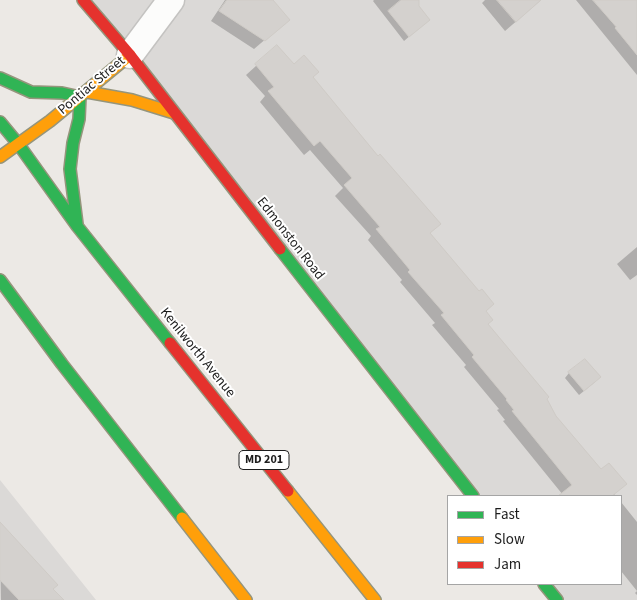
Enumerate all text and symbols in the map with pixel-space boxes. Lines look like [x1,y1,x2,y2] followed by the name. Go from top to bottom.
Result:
[55,53,129,119] street label: Pontiac Street
[253,194,327,284] street label: Edmonston Road
[156,305,238,401] street label: Kenilworth Avenue
[239,450,289,470] road number: MD 201
[447,495,622,585] legend
[494,504,520,525] text: Fast
[494,529,525,550] text: Slow
[494,554,521,575] text: Jam

